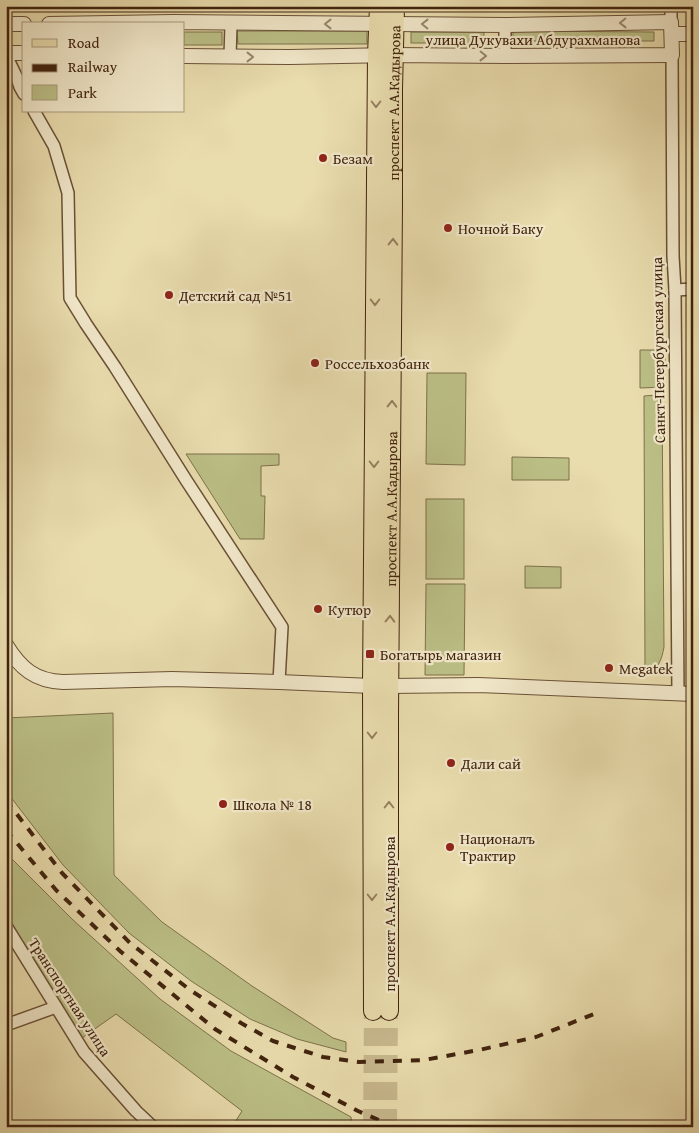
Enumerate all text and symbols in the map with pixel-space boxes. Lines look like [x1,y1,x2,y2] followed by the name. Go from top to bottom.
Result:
[618,18,626,28] one-way arrow
[324,19,332,29] one-way arrow
[421,19,428,29] one-way arrow
[22,22,185,112] legend
[382,24,405,181] street label: проспект А.А.Кадырова
[425,29,641,50] street label: улица Дукувахи Абдурахманова
[68,32,99,53] text: Road
[479,50,487,61] one-way arrow
[246,52,254,62] one-way arrow
[68,56,118,77] text: Railway
[68,82,97,103] text: Park
[371,100,381,108] one-way arrow
[333,148,373,169] place label: Безам
[317,152,329,164] marker: Безам
[458,218,544,239] place label: Ночной Баку
[442,222,454,234] marker: Ночной Баку
[388,238,398,246] one-way arrow
[646,256,670,443] street label: Санкт-Петербургская улица
[178,285,292,306] place label: Детский сад №51
[163,289,175,301] marker: Детский сад №51
[370,298,380,306] one-way arrow
[325,353,430,374] place label: Россельхозбанк
[309,357,321,369] marker: Россельхозбанк
[387,400,397,408] one-way arrow
[380,430,402,587] street label: проспект А.А.Кадырова
[369,460,379,468] one-way arrow
[328,599,371,620] place label: Кутюр
[312,603,324,615] marker: Кутюр
[385,615,395,623] one-way arrow
[380,644,502,665] place label: Богатырь магазин
[364,648,376,660] marker: Богатырь магазин
[619,658,673,679] place label: Megatek
[603,662,615,674] marker: Megatek
[367,731,377,739] one-way arrow
[460,753,521,774] place label: Дали сай
[445,757,457,769] marker: Дали сай
[233,794,312,815] place label: Школа № 18
[217,798,229,810] marker: Школа № 18
[384,800,394,808] one-way arrow
[460,828,535,866] place label: Националъ Трактир
[379,835,400,992] street label: проспект А.А.Кадырова
[444,841,456,853] marker: Националъ Трактир
[367,894,377,901] one-way arrow
[24,934,117,1061] street label: Транспортная улица

